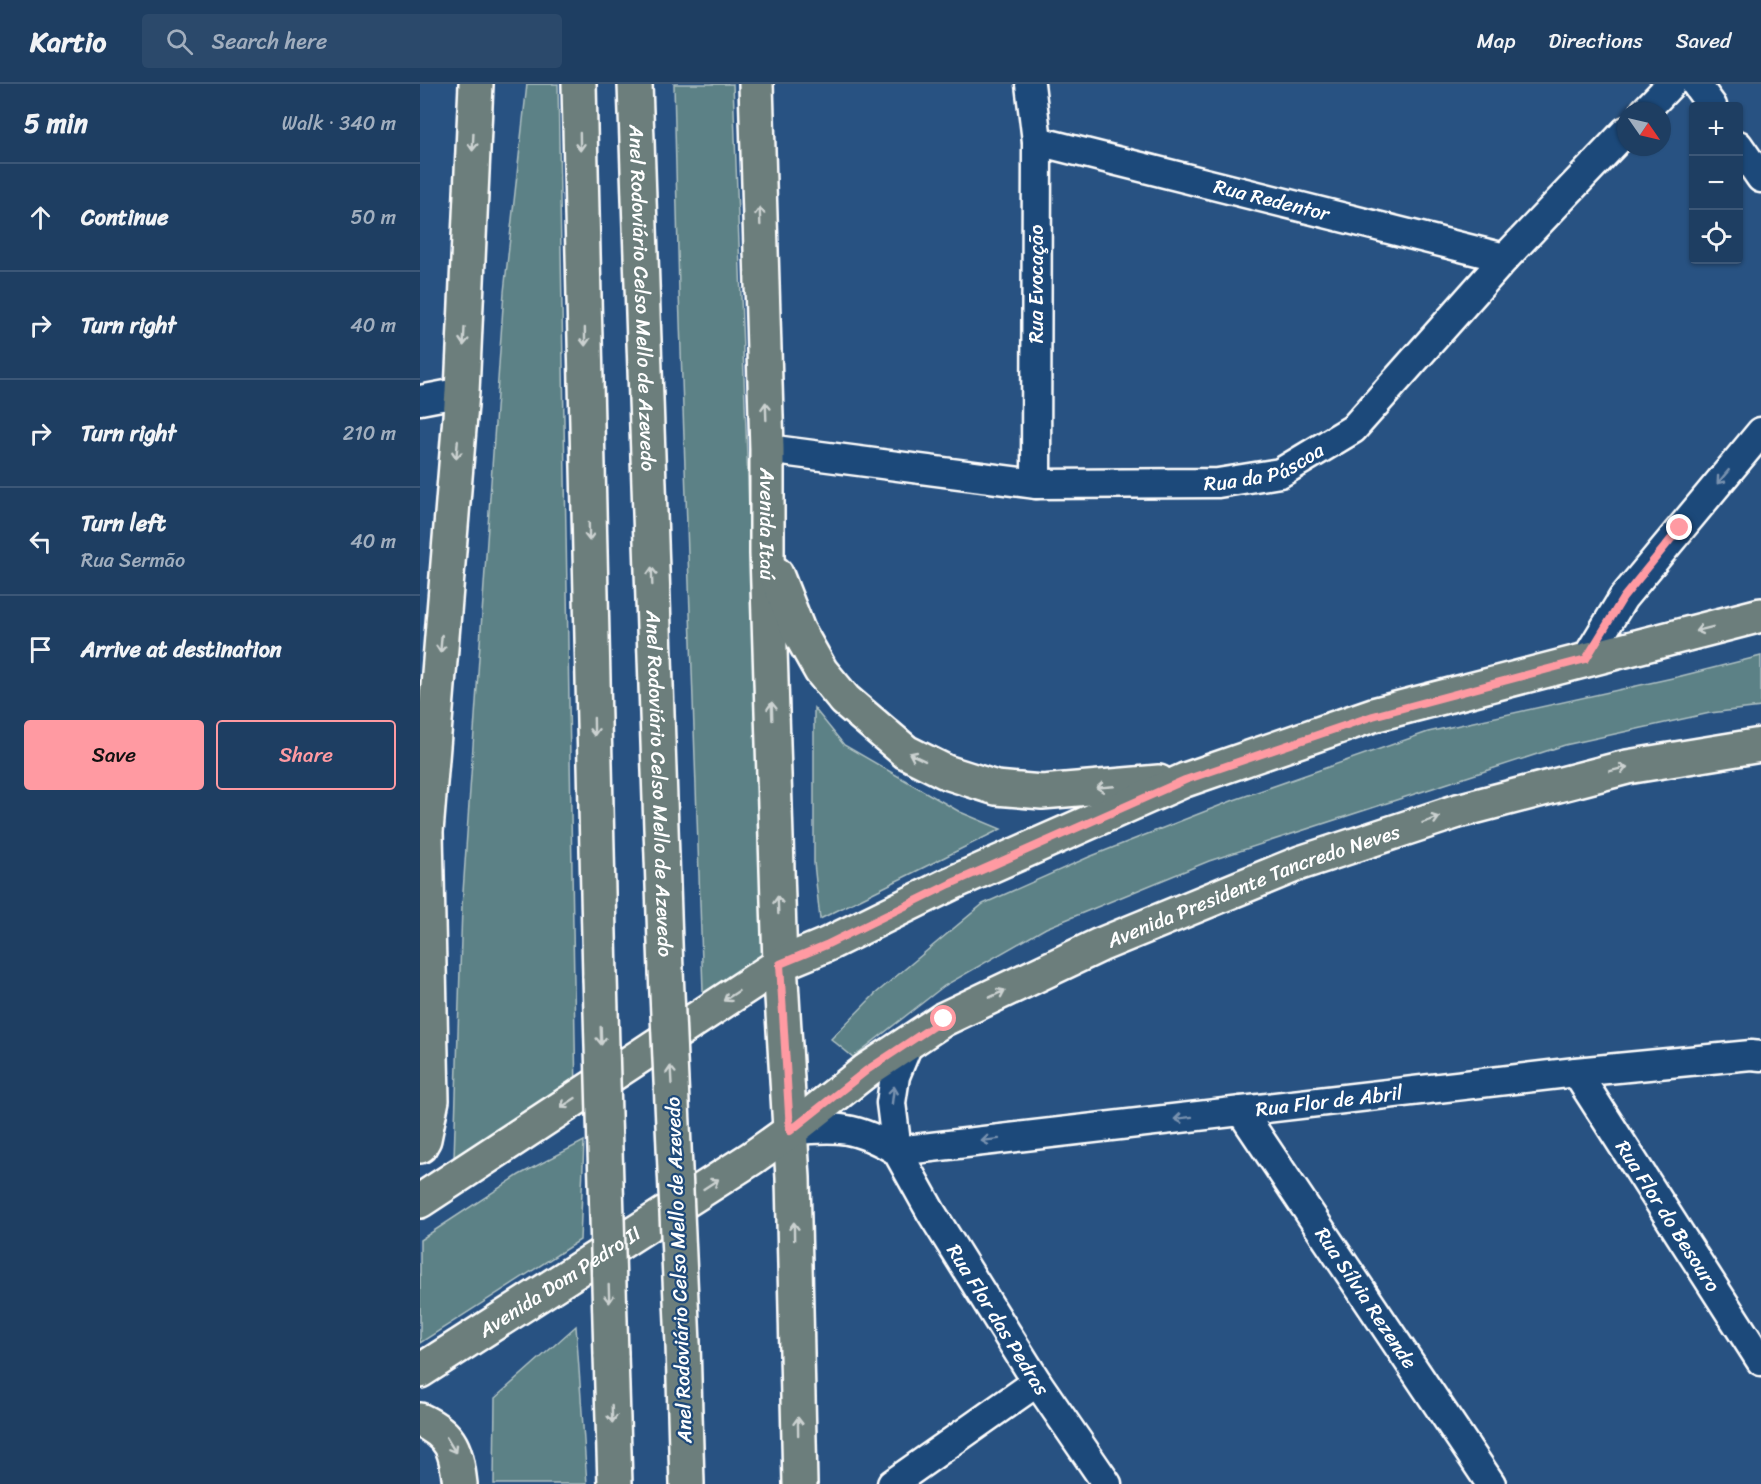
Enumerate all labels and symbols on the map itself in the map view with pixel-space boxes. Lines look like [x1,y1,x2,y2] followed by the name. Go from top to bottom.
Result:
[1617,102,1671,156] north arrow
[619,123,666,472] street label: Anel Rodoviário Celso Mello de Azevedo
[468,132,479,152] one-way arrow
[574,132,586,152] one-way arrow
[1210,168,1335,231] street label: Rua Redentor
[754,206,766,226] one-way arrow
[1019,225,1054,343] street label: Rua Evocação
[459,327,470,347] one-way arrow
[579,327,590,347] one-way arrow
[761,401,772,421] one-way arrow
[1204,432,1332,501] street label: Rua da Páscoa
[451,440,462,459] one-way arrow
[749,467,785,581] street label: Avenida Itaú
[1717,468,1730,484] one-way arrow
[1666,514,1692,540] route end
[583,522,595,542] one-way arrow
[646,567,658,587] one-way arrow
[636,609,683,957] street label: Anel Rodoviário Celso Mello de Azevedo
[1695,624,1714,636] one-way arrow
[435,634,446,654] one-way arrow
[767,701,778,721] one-way arrow
[588,717,599,737] one-way arrow
[908,751,926,763] one-way arrow
[1609,762,1628,774] one-way arrow
[1096,781,1116,792] one-way arrow
[1101,813,1405,958] street label: Avenida Presidente Tancredo Neves
[1421,814,1440,825] one-way arrow
[773,896,784,916] one-way arrow
[988,988,1006,1000] one-way arrow
[723,990,740,1002] one-way arrow
[930,1005,956,1031] route start
[596,1025,607,1045] one-way arrow
[665,1066,676,1086] one-way arrow
[1254,1075,1405,1127] street label: Rua Flor de Abril
[888,1086,899,1106] one-way arrow
[655,1096,703,1445] street label: Anel Rodoviário Celso Mello de Azevedo
[560,1097,577,1109] one-way arrow
[1174,1113,1194,1124] one-way arrow
[1606,1133,1730,1299] street label: Rua Flor do Besouro
[980,1135,1000,1146] one-way arrow
[702,1178,719,1190] one-way arrow
[471,1216,648,1347] street label: Avenida Dom Pedro II
[1306,1220,1427,1376] street label: Rua Sílvia Rezende
[788,1221,800,1241] one-way arrow
[937,1237,1059,1403] street label: Rua Flor das Pedras
[603,1283,614,1303] one-way arrow
[607,1403,618,1423] one-way arrow
[792,1416,804,1436] one-way arrow
[445,1436,457,1453] one-way arrow

